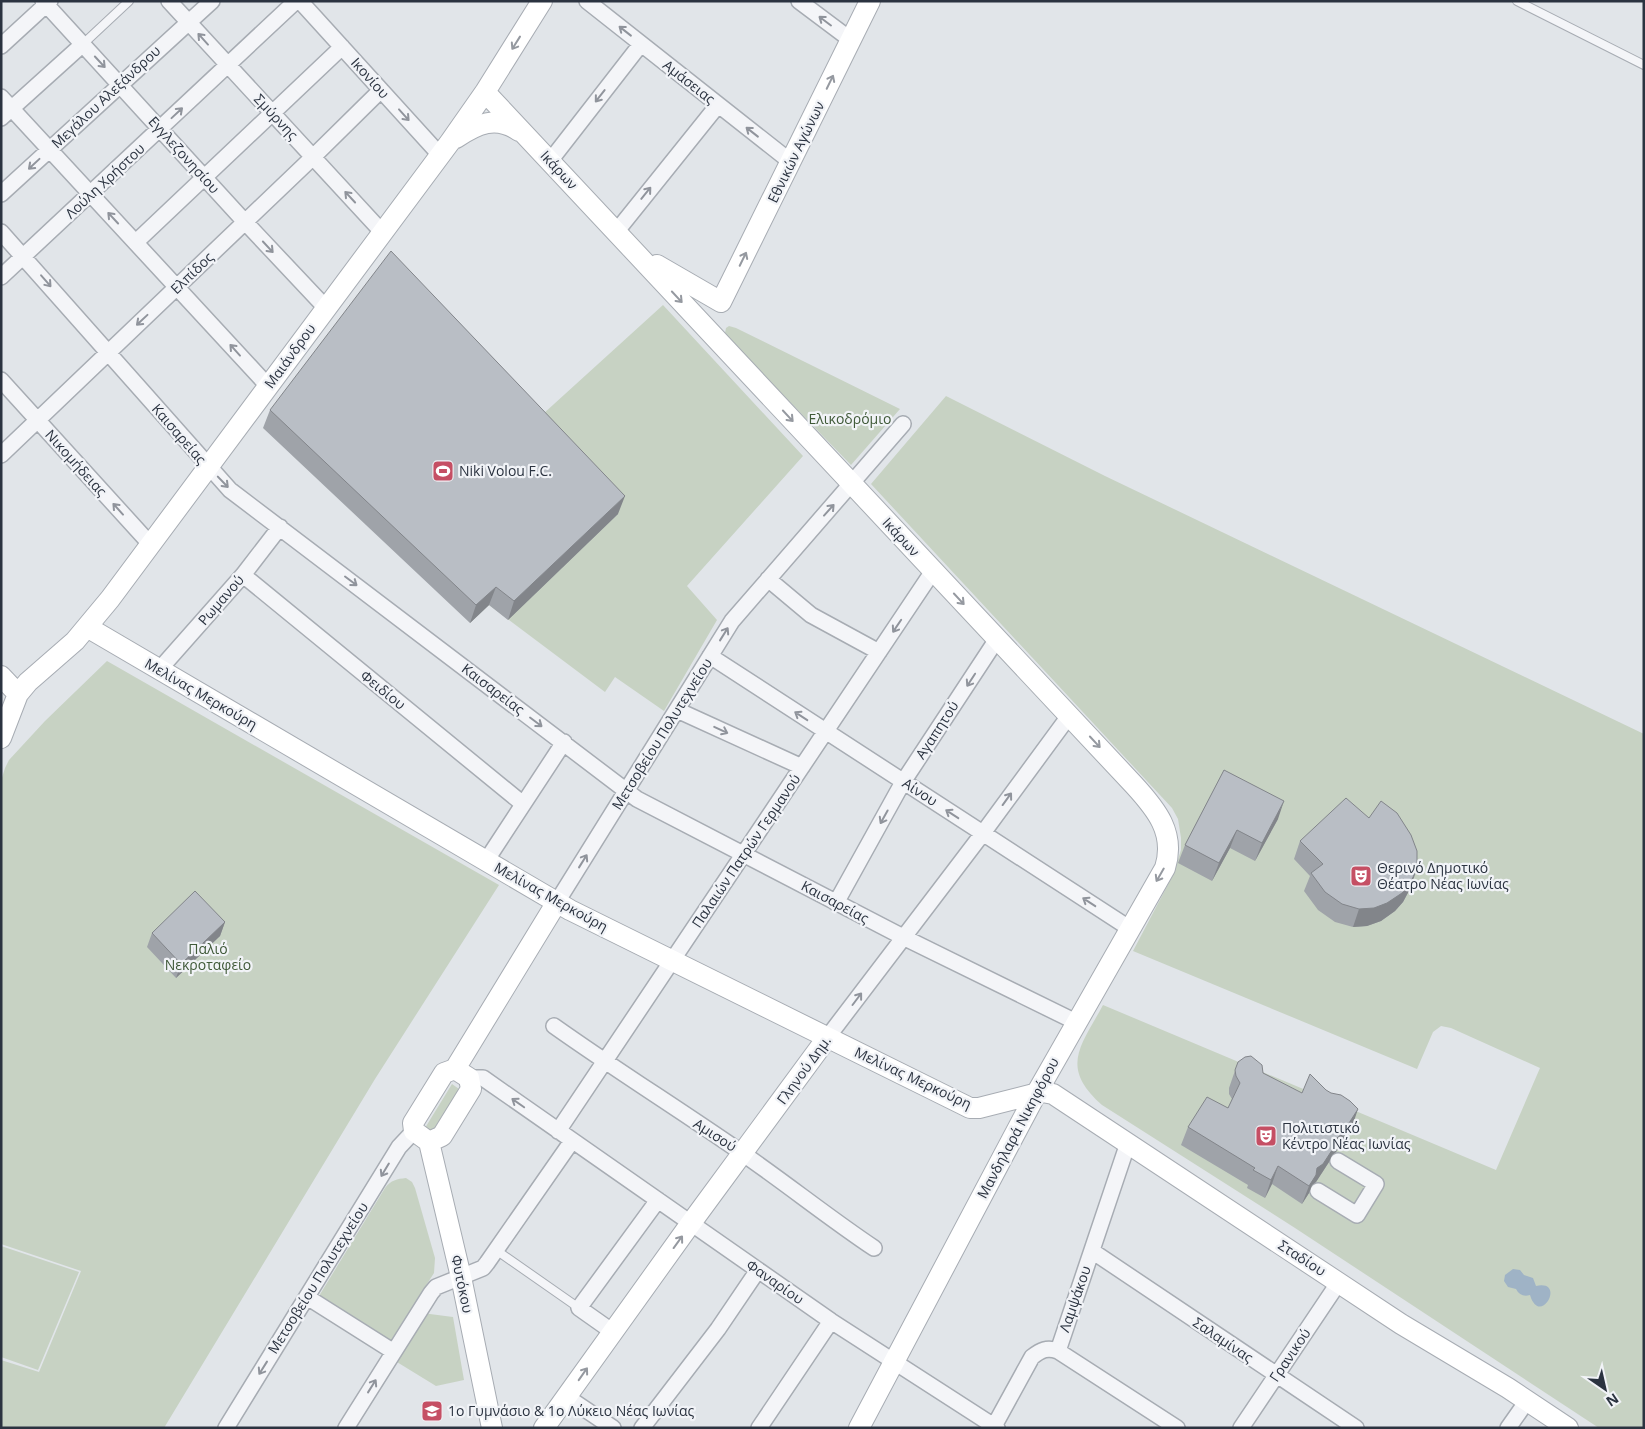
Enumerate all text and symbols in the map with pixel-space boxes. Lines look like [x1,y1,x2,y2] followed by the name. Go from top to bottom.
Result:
[819,15,832,26] one-way arrow
[619,26,632,37] one-way arrow
[198,33,209,46] one-way arrow
[511,35,521,49] one-way arrow
[47,41,164,152] street label: Μεγάλου Αλεξάνδρου
[347,53,394,102] street label: Ικονίου
[659,55,720,108] street label: Αμάσειας
[94,56,106,69] one-way arrow
[826,75,836,90] one-way arrow
[250,90,303,144] street label: Σμύρνης
[595,90,606,103] one-way arrow
[763,98,828,206] street label: Εθνικών Αγώνων
[171,107,184,119] one-way arrow
[398,108,410,121] one-way arrow
[145,112,224,197] street label: Εγγλεζονησίου
[745,127,759,137] one-way arrow
[61,139,149,222] street label: Λούλη Χρήστου
[537,146,582,193] street label: Ικάρων
[27,158,40,170] one-way arrow
[641,187,652,200] one-way arrow
[344,190,356,203] one-way arrow
[107,212,119,224] one-way arrow
[262,241,274,254] one-way arrow
[166,247,217,298] street label: Ελπίδος
[738,251,748,266] one-way arrow
[40,275,52,288] one-way arrow
[671,291,683,304] one-way arrow
[136,314,148,326] one-way arrow
[260,319,320,392] street label: Μαιάνδρου
[229,344,241,357] one-way arrow
[148,399,211,468] street label: Καισαρείας
[809,409,891,428] park label: Ελικοδρόμιο
[782,410,794,423] one-way arrow
[41,425,112,500] street label: Νικομήδειας
[431,459,455,483] sports icon: Niki Volou F.C.
[459,461,552,480] place label: Niki Volou F.C.
[217,476,229,488] one-way arrow
[112,503,124,516] one-way arrow
[823,503,835,516] one-way arrow
[879,513,924,560] street label: Ικάρων
[193,570,248,629] street label: Ρωμανού
[344,576,358,586] one-way arrow
[953,592,965,605] one-way arrow
[891,619,902,633] one-way arrow
[719,627,729,641] one-way arrow
[141,654,261,734] street label: Μελίνας Μερκούρη
[607,654,716,813] street label: Μετσοβείου Πολυτεχνείου
[458,659,529,719] street label: Καισαρείας
[357,666,410,714] street label: Φειδίου
[965,672,975,686] one-way arrow
[911,697,962,763] street label: Αγαπητού
[795,710,809,720] one-way arrow
[530,716,543,727] one-way arrow
[713,726,728,736] one-way arrow
[1089,736,1101,749] one-way arrow
[687,770,804,931] street label: Παλαιών Πατρών Γερμανού
[899,773,941,810] street label: Αίνου
[1002,793,1013,807] one-way arrow
[946,808,960,818] one-way arrow
[878,809,888,824] one-way arrow
[578,854,588,868] one-way arrow
[491,857,611,936] street label: Μελίνας Μερκούρη
[1377,858,1509,893] place label: Θερινό Δημοτικό Θέατρο Νέας Ιωνίας
[1349,864,1373,888] theatre icon: Θερινό Δημοτικό Θέατρο Νέας Ιωνίας
[1155,867,1165,882] one-way arrow
[798,876,873,927] street label: Καισαρείας
[1082,897,1096,907] one-way arrow
[165,939,251,974] park label: Παλιό Νεκροταφείο
[851,993,862,1006] one-way arrow
[772,1032,835,1108] street label: Γληνού Δημ.
[852,1042,975,1113] street label: Μελίνας Μερκούρη
[972,1054,1063,1202] street label: Μανδηλαρά Νικηφόρου
[511,1098,525,1108] one-way arrow
[690,1114,740,1156] street label: Αμισού
[1282,1118,1411,1153] place label: Πολιτιστικό Κέντρο Νέας Ιωνίας
[1254,1124,1278,1148] theatre icon: Πολιτιστικό Κέντρο Νέας Ιωνίας
[379,1163,389,1177] one-way arrow
[263,1198,372,1357] street label: Μετσοβείου Πολυτεχνείου
[1275,1235,1330,1280] street label: Σταδίου
[672,1236,683,1249] one-way arrow
[447,1253,478,1315] street label: Φυτόκου
[743,1255,808,1308] street label: Φαναρίου
[1054,1263,1095,1335] street label: Λαμψάκου
[1189,1312,1257,1367] street label: Σαλαμίνας
[1265,1324,1314,1385] street label: Γρανικού
[258,1361,268,1375] one-way arrow
[1580,1364,1630,1414] north arrow
[578,1367,588,1381] one-way arrow
[367,1380,377,1394] one-way arrow
[1603,1389,1623,1411] text: N
[420,1399,444,1423] school or university icon: 1ο Γυμνάσιο & 1ο Λύκειο Νέας Ιωνίας
[448,1401,695,1420] place label: 1ο Γυμνάσιο & 1ο Λύκειο Νέας Ιωνίας

